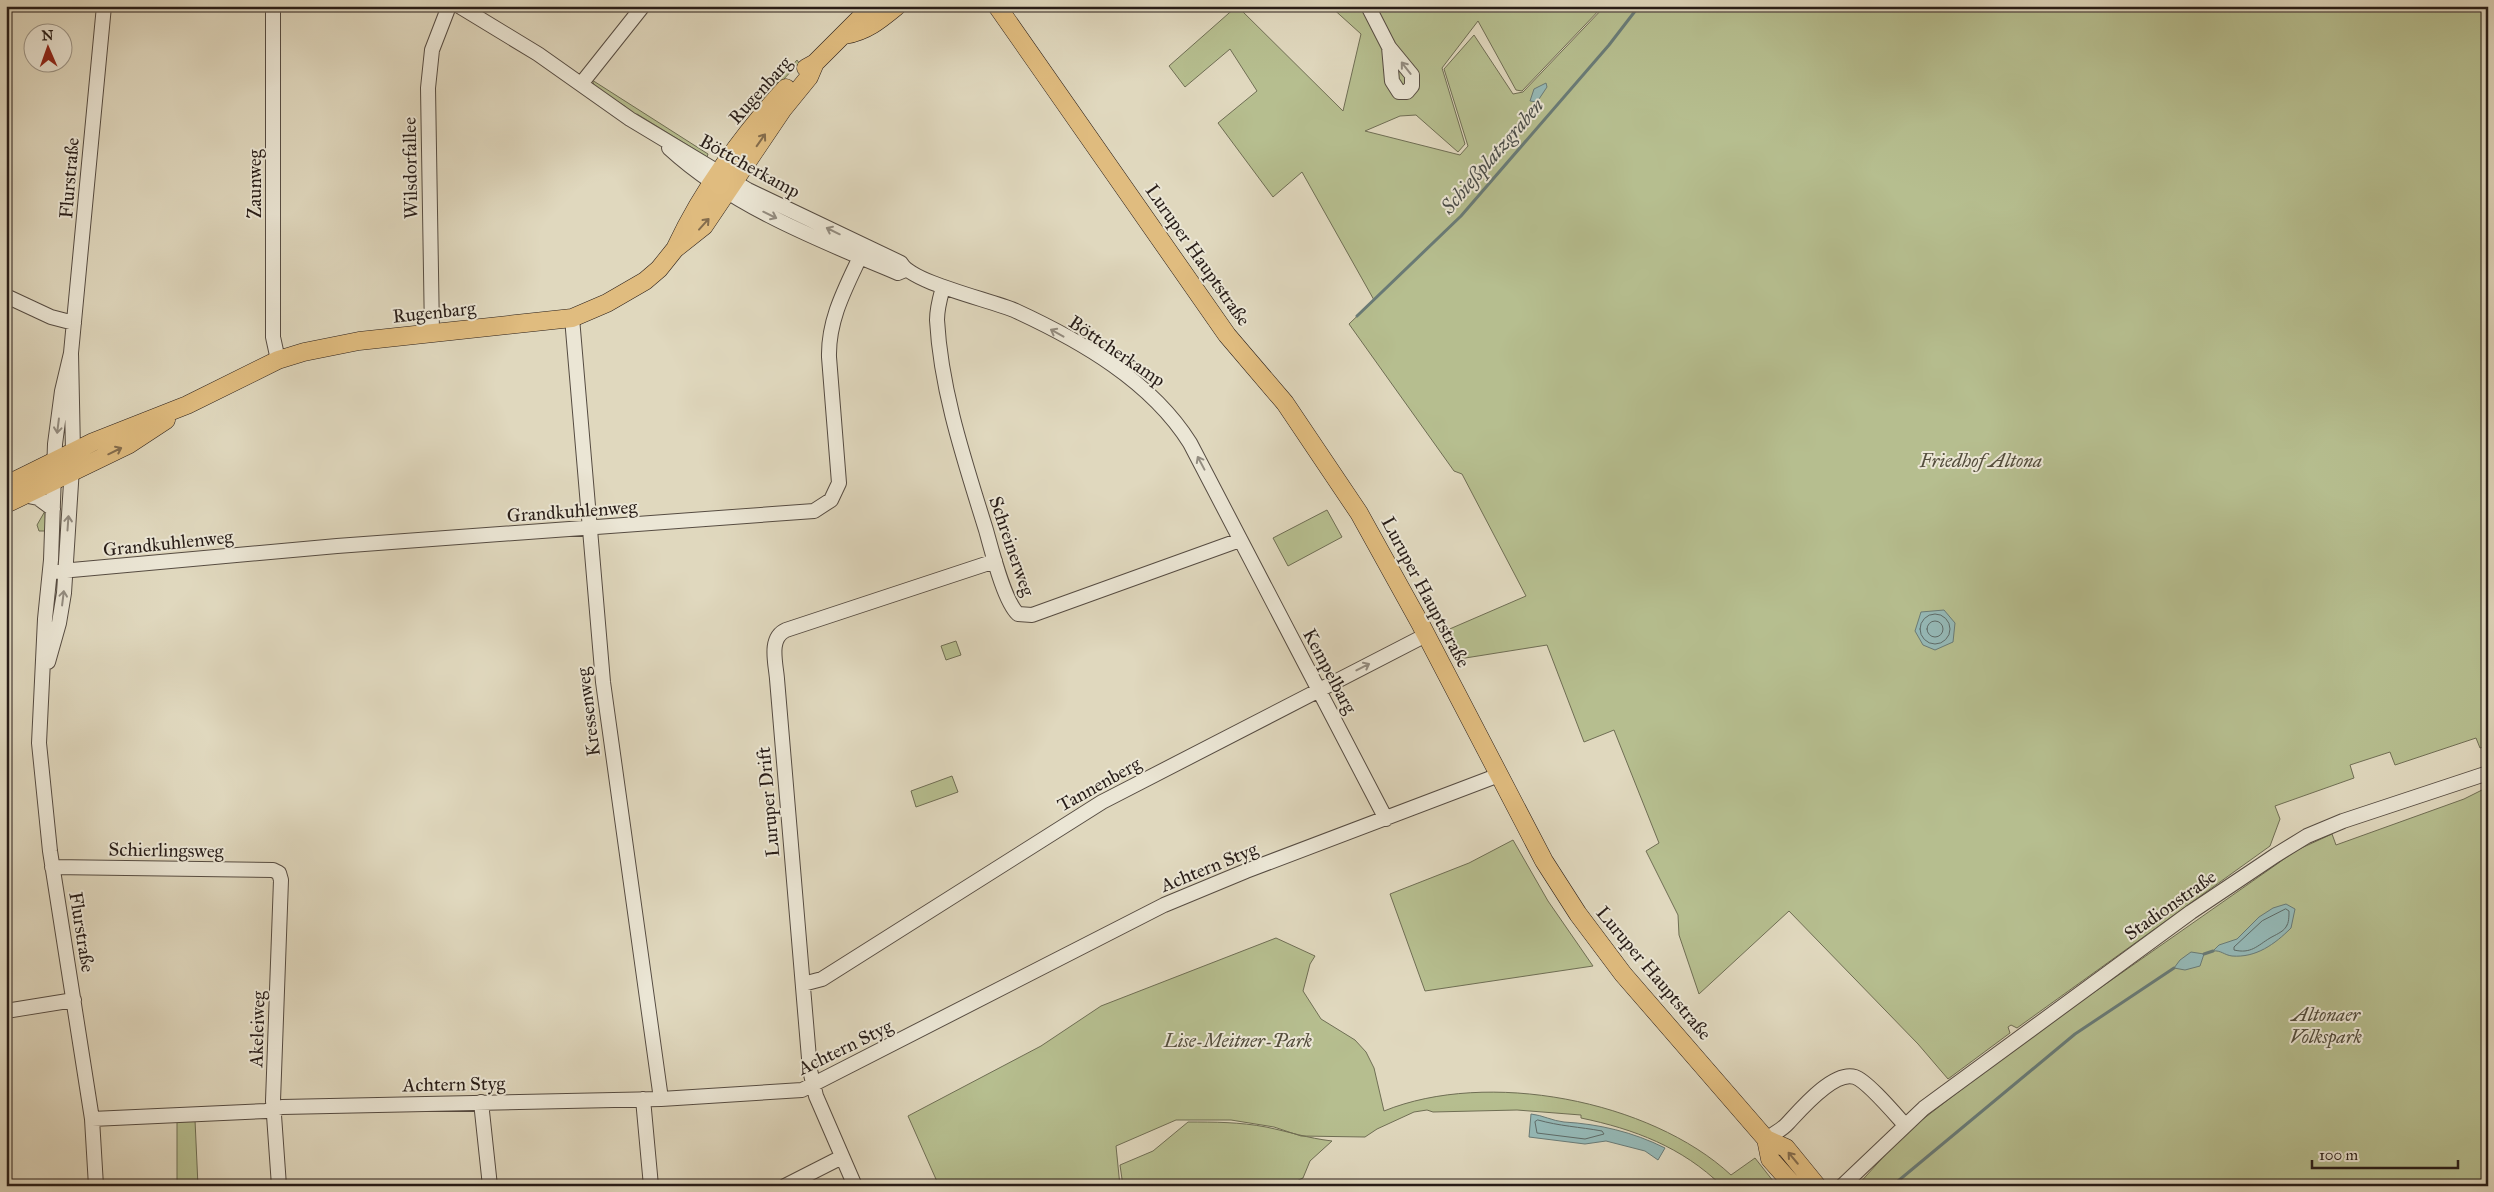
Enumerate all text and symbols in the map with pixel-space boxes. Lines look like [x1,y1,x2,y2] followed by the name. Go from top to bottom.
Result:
[22,22,72,72] north arrow
[41,27,54,44] text: N
[724,51,797,129] street label: Rugenbarg
[1400,61,1411,74] one-way arrow
[1435,93,1550,220] water label: Schießplatzgraben
[398,117,422,219] street label: Wilsdorfallee
[696,129,804,203] street label: Böttcherkamp
[756,134,766,148] one-way arrow
[54,136,84,219] street label: Flurstraße
[243,149,267,219] street label: Zaunweg
[1141,180,1256,330] street label: Luruper Hauptstraße
[762,210,777,220] one-way arrow
[698,218,710,231] one-way arrow
[826,225,841,235] one-way arrow
[391,296,477,329] street label: Rugenbarg
[1064,310,1170,392] street label: Böttcherkamp
[1050,327,1065,337] one-way arrow
[53,417,63,433] one-way arrow
[108,446,123,456] one-way arrow
[1919,449,2042,472] park label: Friedhof Altona
[1196,455,1206,470] one-way arrow
[983,493,1040,599] street label: Schreinerweg
[506,495,638,528] street label: Grandkuhlenweg
[1377,513,1476,671] street label: Luruper Hauptstraße
[64,515,73,531] one-way arrow
[102,525,234,562] street label: Grandkuhlenweg
[58,590,68,606] one-way arrow
[1297,625,1362,718] street label: Kempelbarg
[1355,662,1370,671] one-way arrow
[571,666,606,758] street label: Kressenweg
[752,746,784,858] street label: Luruper Drift
[1053,752,1145,817] street label: Tannenberg
[108,837,224,864] street label: Schierlingsweg
[1156,837,1261,898] street label: Achtern Styg
[2120,865,2220,945] street label: Stadionstraße
[64,890,100,974] street label: Flurstraße
[1591,901,1717,1045] street label: Luruper Hauptstraße
[244,990,271,1069] street label: Akeleiweg
[2290,1003,2363,1049] park label: Altonaer Volkspark
[793,1014,897,1081] street label: Achtern Styg
[1163,1029,1313,1052] park label: Lise-Meitner-Park
[401,1072,506,1097] street label: Achtern Styg
[2312,1137,2458,1169] scale bar
[2319,1146,2359,1164] text: 100 m
[1788,1151,1799,1164] one-way arrow

